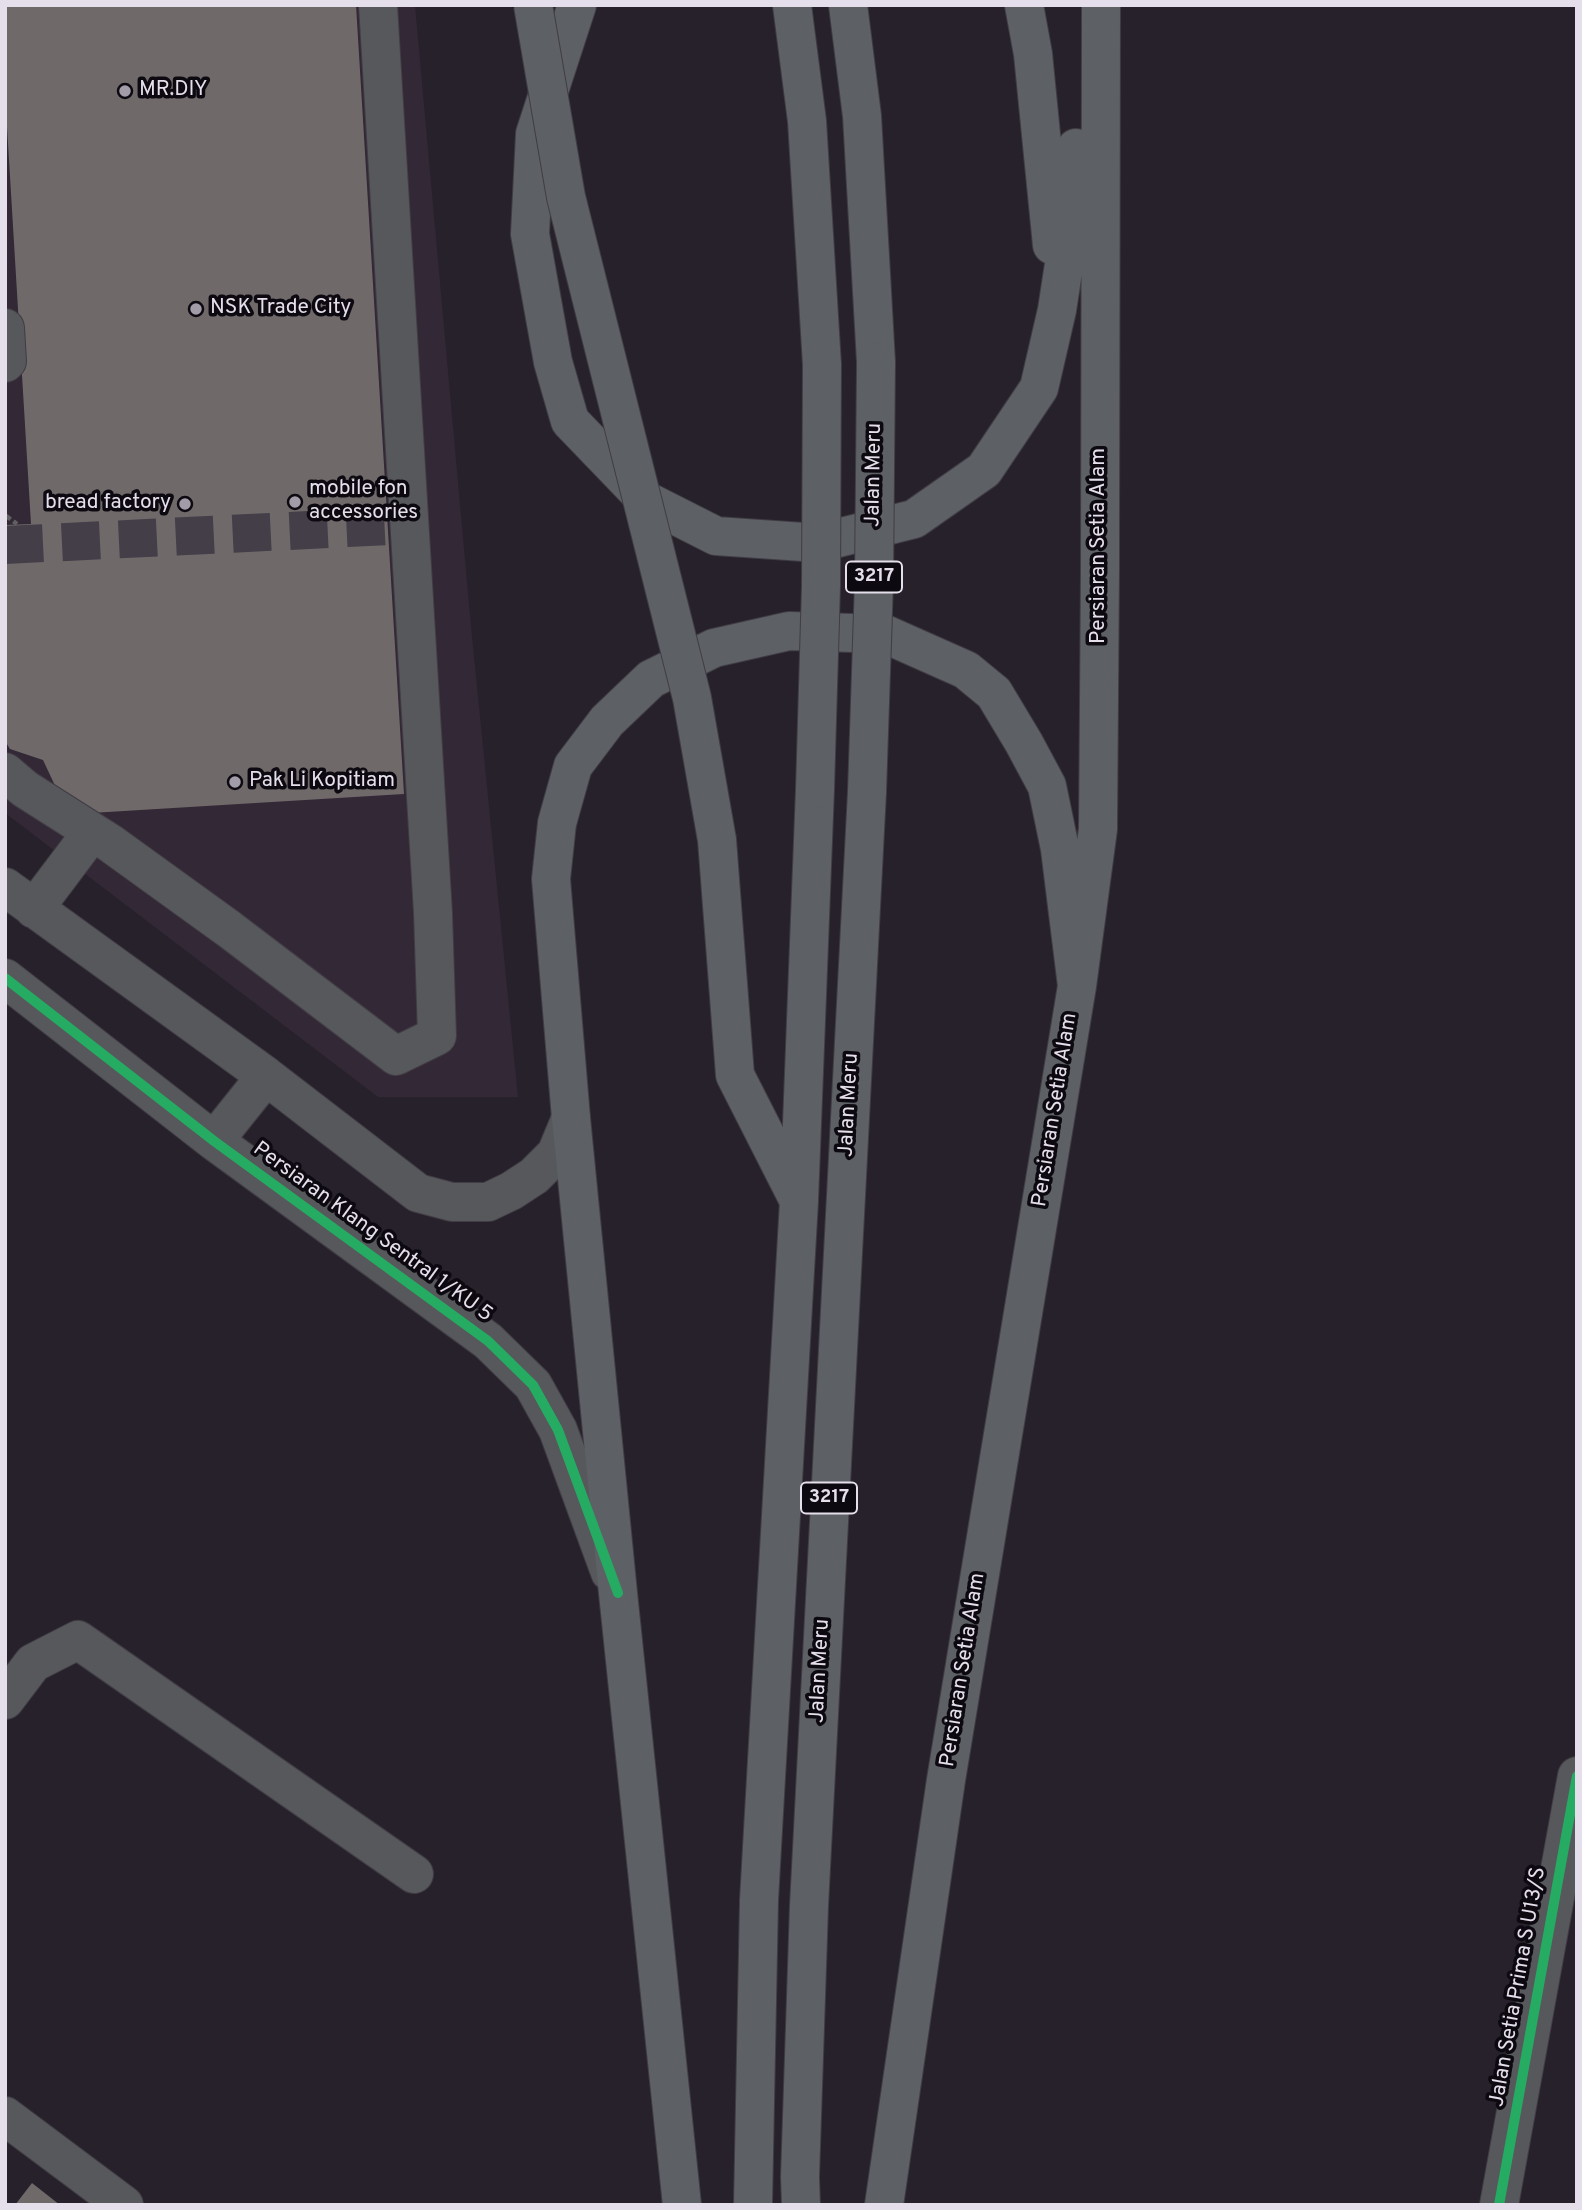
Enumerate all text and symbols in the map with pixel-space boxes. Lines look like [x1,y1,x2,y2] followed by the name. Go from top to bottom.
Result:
[139,78,207,104] place label: MR.DIY
[117,83,133,99] marker: MR.DIY
[210,296,351,322] place label: NSK Trade City
[188,301,204,317] marker: NSK Trade City
[861,423,889,527] street label: Jalan Meru
[1087,448,1113,644] street label: Persiaran Setia Alam
[309,477,418,527] place label: mobile fon accessories
[45,491,171,517] place label: bread factory
[287,494,303,510] marker: mobile fon accessories
[177,496,193,512] marker: bread factory
[846,562,902,592] road number: 3217
[249,769,395,795] place label: Pak Li Kopitiam
[227,774,243,790] marker: Pak Li Kopitiam
[1028,1011,1084,1209] street label: Persiaran Setia Alam
[835,1052,865,1158] street label: Jalan Meru
[247,1138,497,1328] street label: Persiaran Klang Sentral 1/KU 5
[801,1482,857,1514] road number: 3217
[936,1571,992,1769] street label: Persiaran Setia Alam
[806,1618,836,1724] street label: Jalan Meru
[1485,1865,1553,2109] street label: Jalan Setia Prima S U13/S

